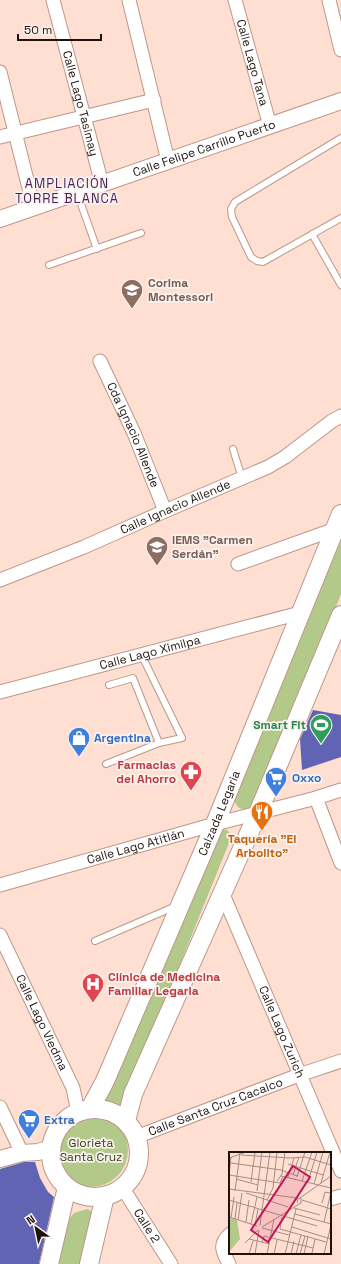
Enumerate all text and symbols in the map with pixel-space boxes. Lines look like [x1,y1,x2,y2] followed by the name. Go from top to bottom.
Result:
[18,16,101,42] scale bar
[233,18,272,108] street label: Calle Lago Tana
[24,22,52,38] text: 50 m
[59,49,102,158] street label: Calle Lago Tasimay
[131,116,278,180] street label: Calle Felipe Carrillo Puerto
[15,175,119,207] district label: AMPLIACIÓN TORRE BLANCA
[148,275,213,305] place label: Corima Montessori
[119,277,145,310] school or university icon: Corima Montessori
[103,380,163,490] street label: Cda Ignacio Allende
[118,476,233,538] street label: Calle Ignacio Allende
[172,532,253,562] place label: IEMS "Carmen Serdán"
[144,534,170,567] school or university icon: IEMS "Carmen Serdán"
[98,632,202,673] street label: Calle Lago Ximilpa
[308,712,334,745] sports icon: Smart Fit
[253,717,306,733] place label: Smart Fit
[66,725,92,758] shop icon: Argentina
[94,730,151,746] place label: Argentina
[116,757,176,787] place label: Farmacias del Ahorro
[178,759,204,792] pharmacy icon: Farmacias del Ahorro
[263,765,289,798] supermarket icon: Oxxo
[194,768,244,858] street label: Calzada Legaria
[292,770,321,786] place label: Oxxo
[249,799,275,832] restaurant icon: Taquería "El Arbolito"
[85,825,186,868] street label: Calle Lago Atitlán
[228,831,296,861] place label: Taquería "El Arbolito"
[108,969,220,999] place label: Clínica de Medicina Familiar Legaria
[80,971,106,1004] hospital icon: Clínica de Medicina Familiar Legaria
[12,972,72,1073] street label: Calle Lago Viedma
[255,983,308,1080] street label: Calle Lago Zurich
[146,1074,285,1140] street label: Calle Santa Cruz Cacalco
[16,1107,42,1140] supermarket icon: Extra
[44,1112,75,1128] place label: Extra
[60,1135,122,1165] park label: Glorieta Santa Cruz
[229,1152,331,1254] inset map
[130,1205,164,1246] street label: Calle 2
[16,1208,56,1248] north arrow
[24,1212,37,1227] text: N

